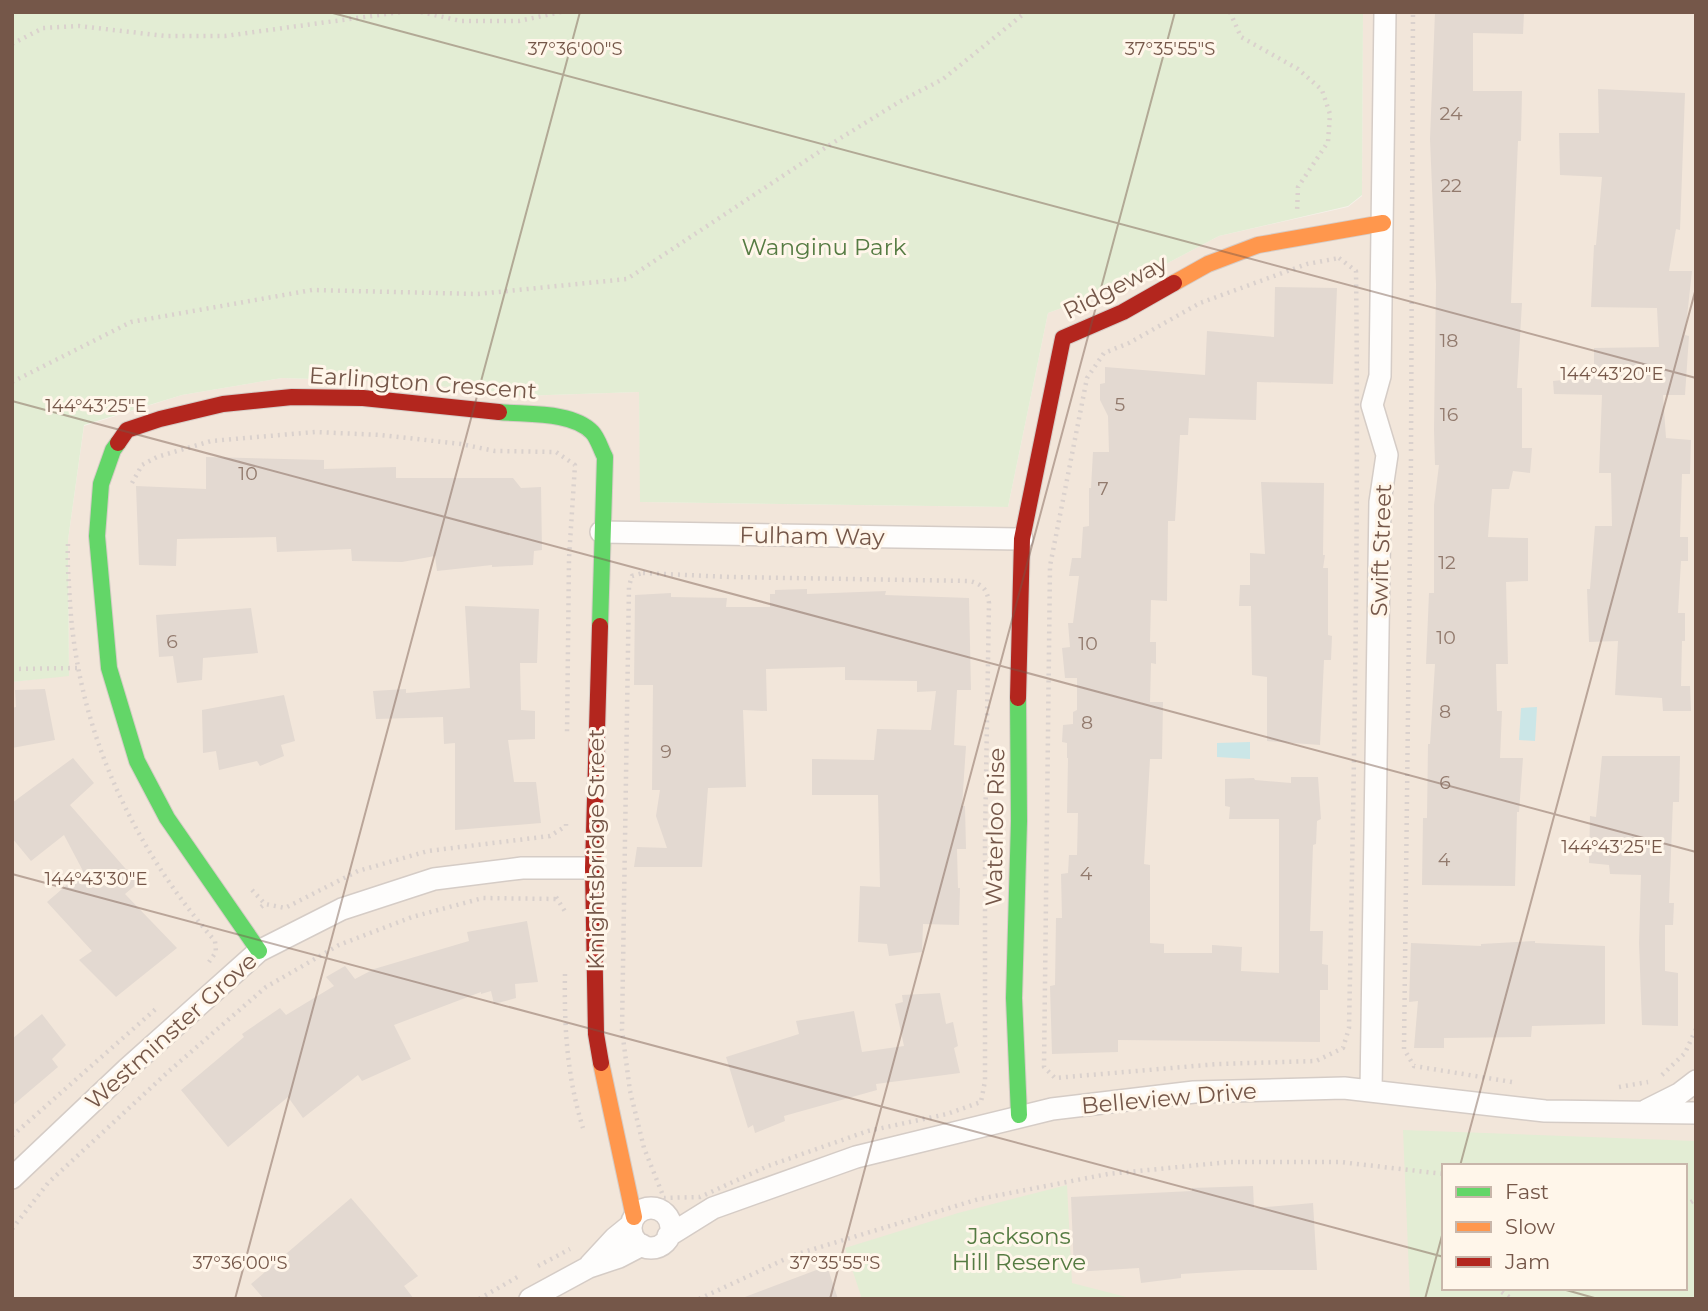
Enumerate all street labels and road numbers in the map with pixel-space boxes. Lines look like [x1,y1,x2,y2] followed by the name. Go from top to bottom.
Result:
[1058,249,1172,325] street label: Ridgeway
[308,361,538,405] street label: Earlington Crescent
[1365,483,1397,617] street label: Swift Street
[739,521,885,551] street label: Fulham Way
[582,728,610,970] street label: Knightsbridge Street
[980,747,1010,907] street label: Waterloo Rise
[80,947,262,1115] street label: Westminster Grove
[1080,1076,1258,1120] street label: Belleview Drive

